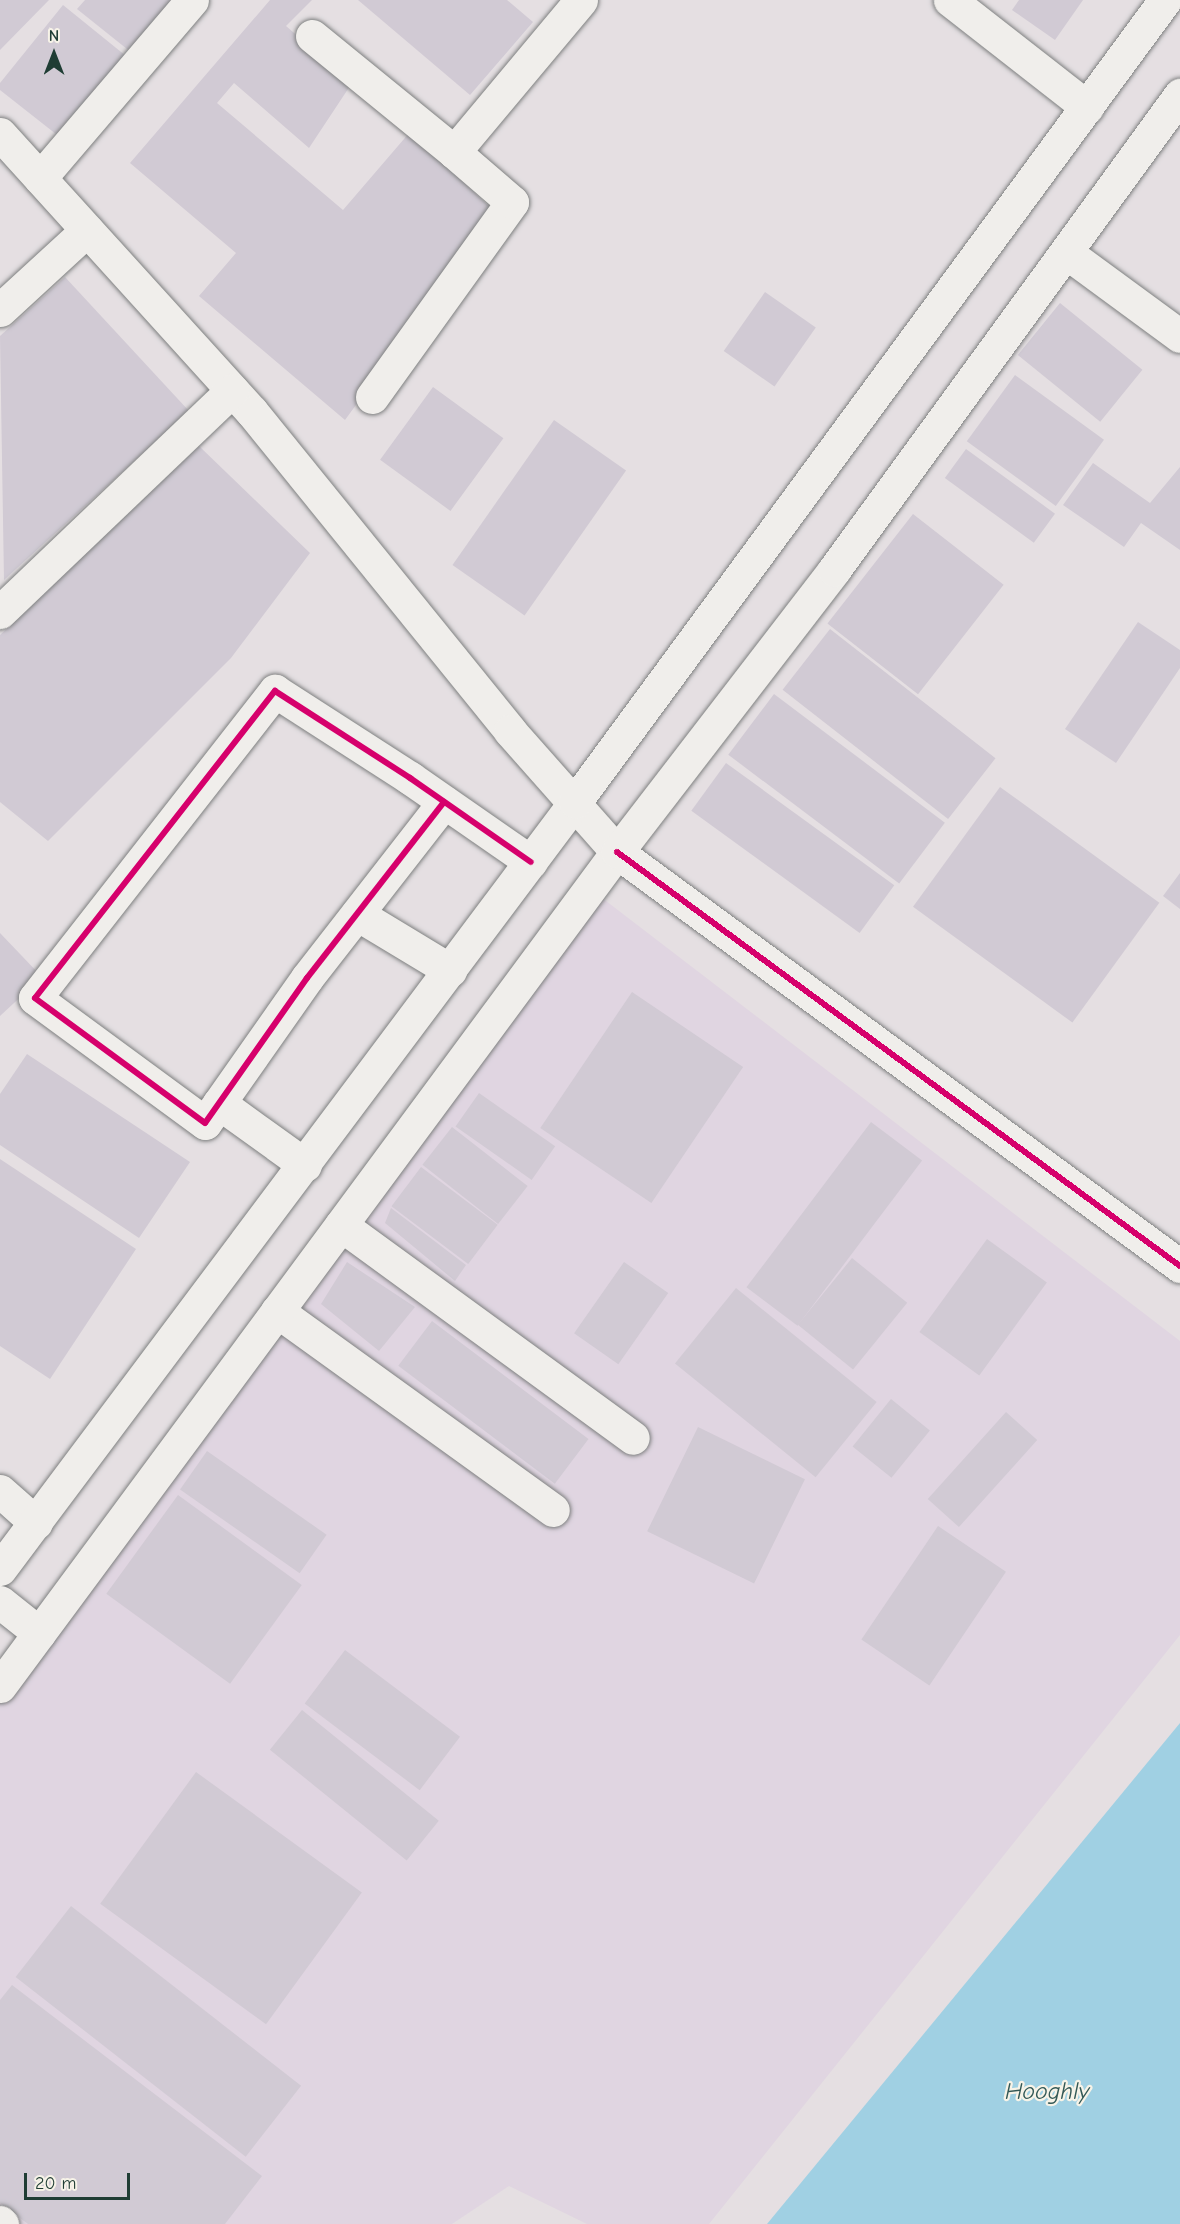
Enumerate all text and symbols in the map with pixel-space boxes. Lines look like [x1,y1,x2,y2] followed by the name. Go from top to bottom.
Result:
[24,24,84,84] north arrow
[49,27,59,45] text: N
[1005,2078,1089,2106] water label: Hooghly
[27,2161,134,2199] scale bar
[35,2173,76,2194] text: 20 m

